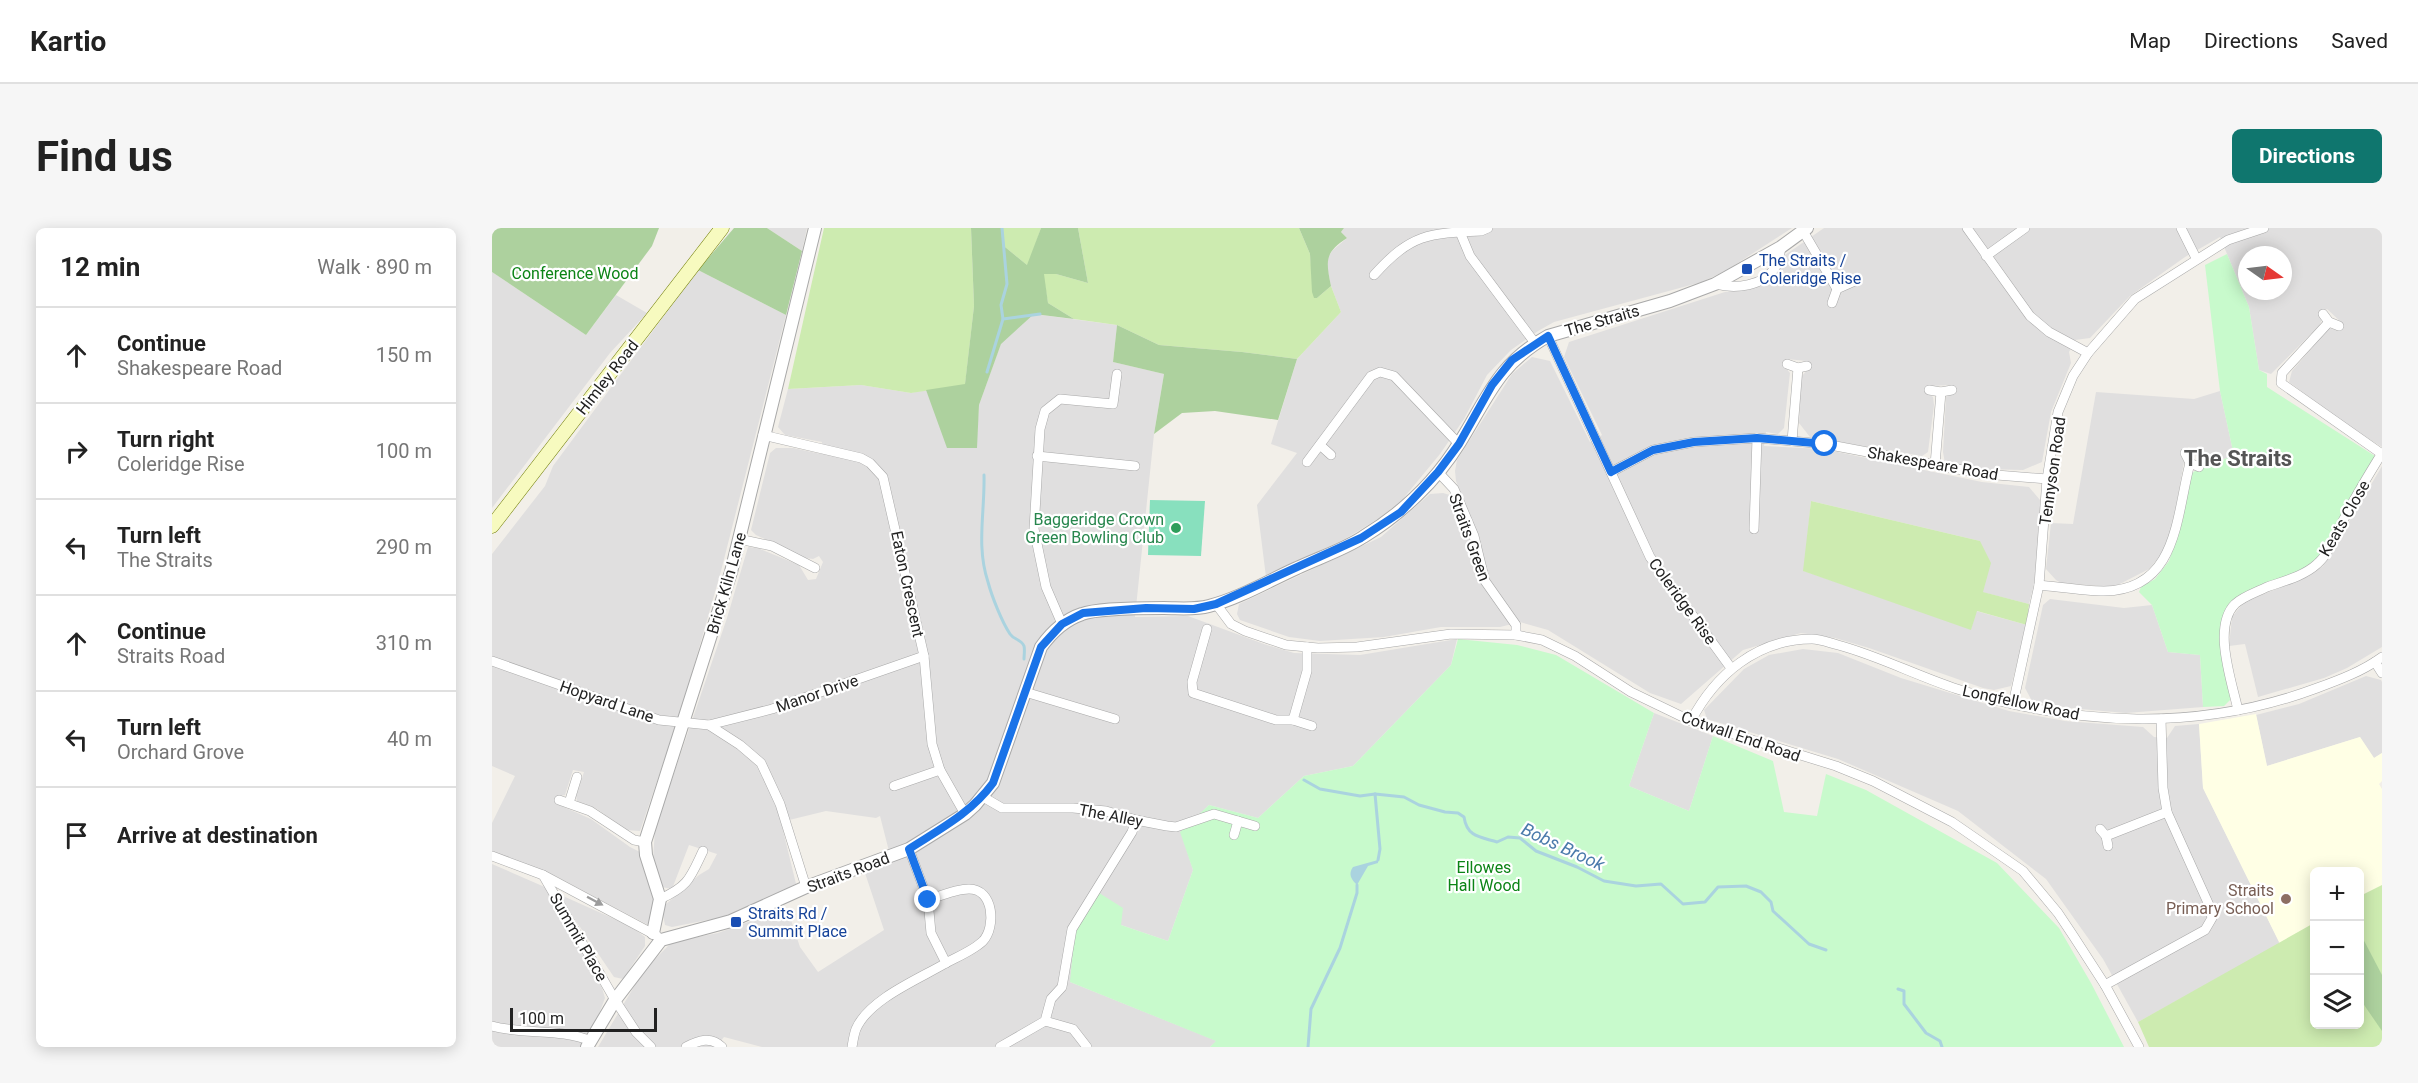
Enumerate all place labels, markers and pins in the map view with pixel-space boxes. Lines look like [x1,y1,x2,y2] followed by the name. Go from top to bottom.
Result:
[1759,251,1861,288] place label: The Straits / Coleridge Rise
[1740,262,1754,276] marker: The Straits / Coleridge Rise
[1025,510,1164,547] place label: Baggeridge Crown Green Bowling Club
[1169,521,1183,535] marker: Baggeridge Crown Green Bowling Club
[2166,881,2274,918] place label: Straits Primary School
[2279,892,2293,906] marker: Straits Primary School
[748,904,847,941] place label: Straits Rd / Summit Place
[729,915,743,929] marker: Straits Rd / Summit Place

